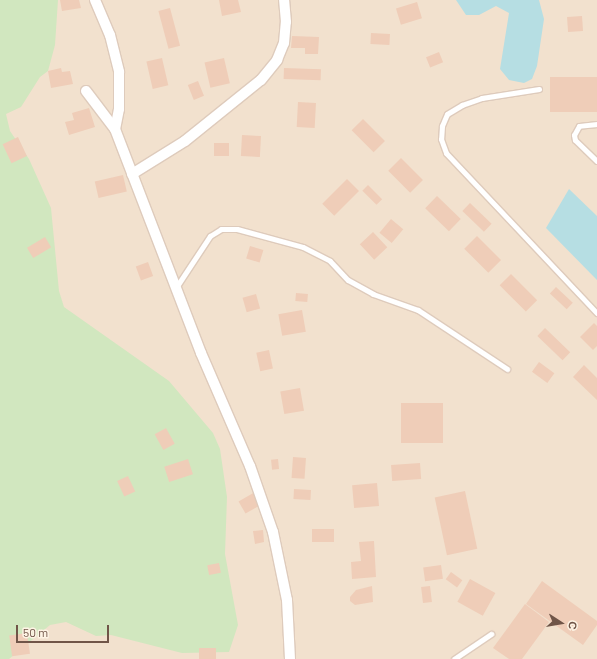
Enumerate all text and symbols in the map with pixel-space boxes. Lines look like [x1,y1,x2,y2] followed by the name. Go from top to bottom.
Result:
[541,603,581,643] north arrow
[18,617,111,643] scale bar
[566,620,580,631] text: С
[23,625,48,639] text: 50 m

